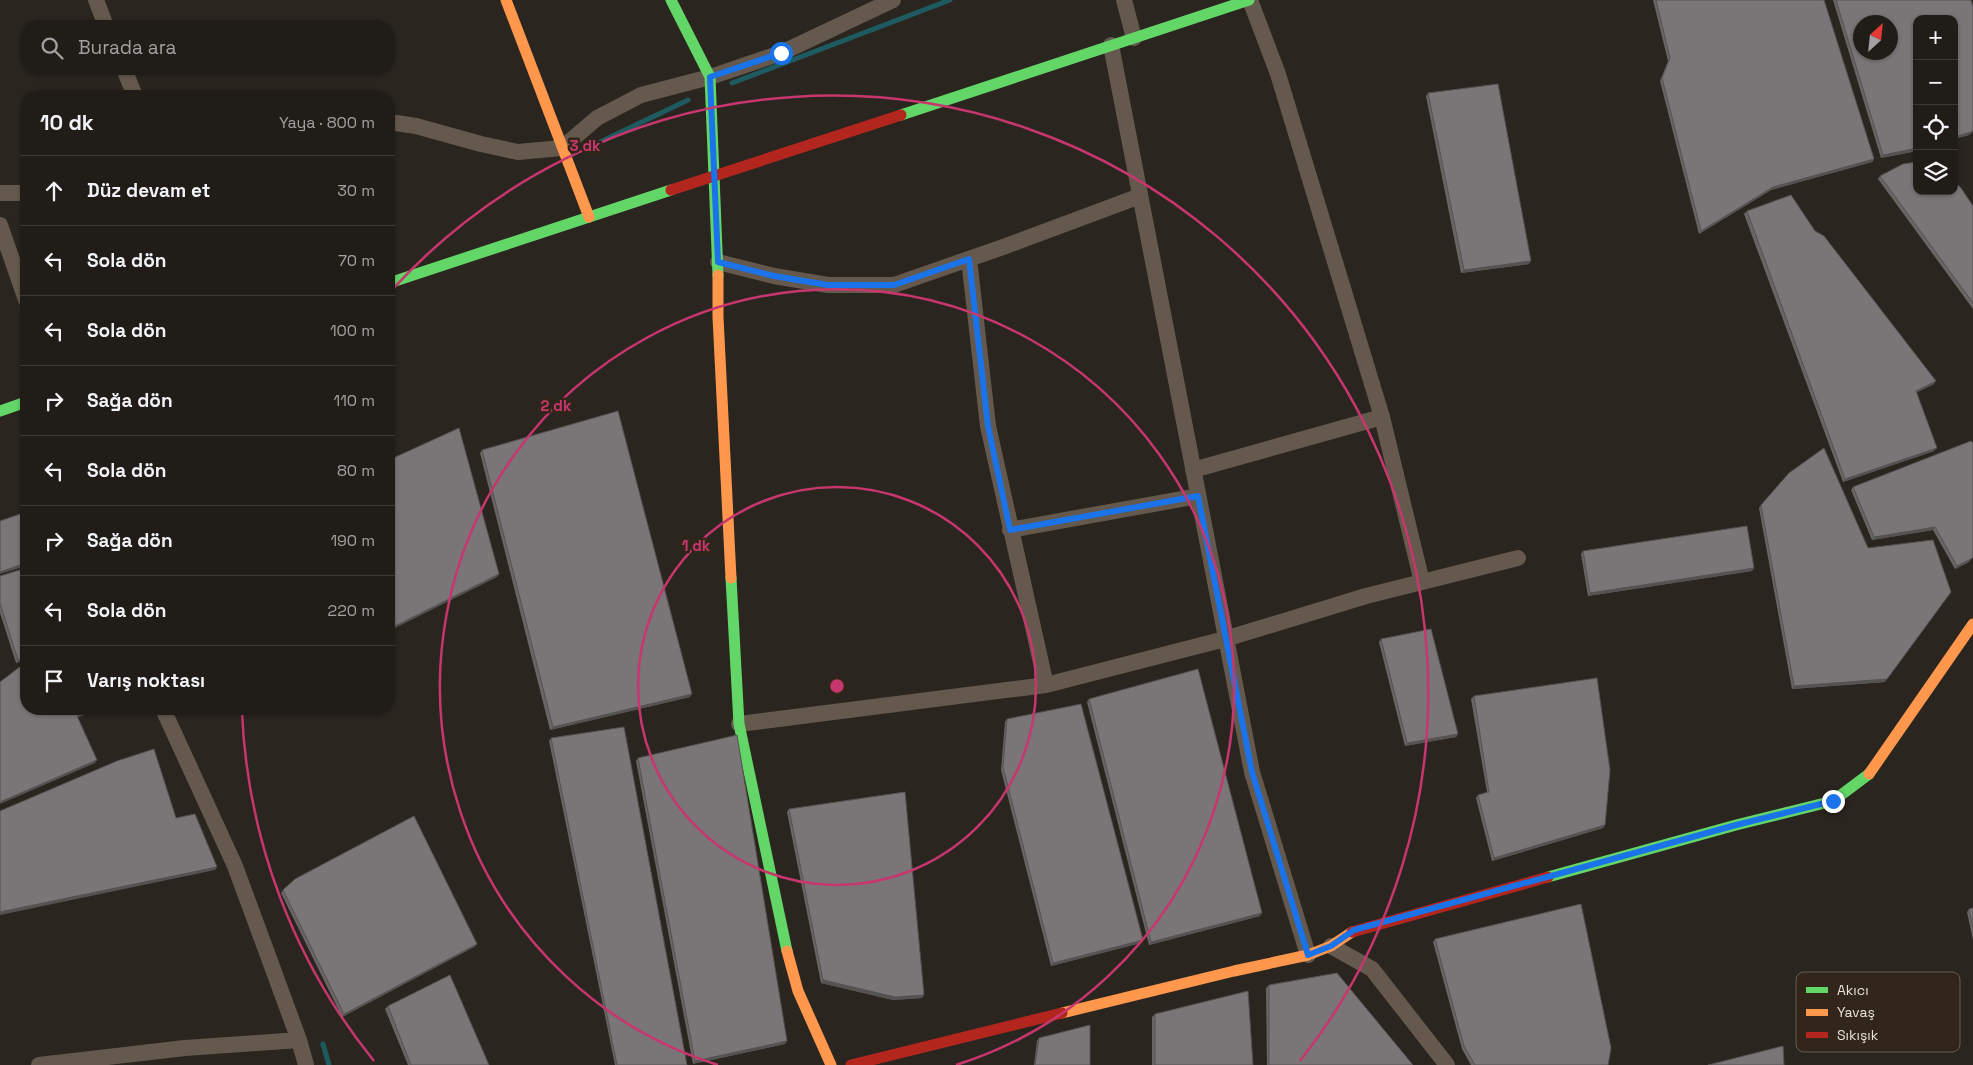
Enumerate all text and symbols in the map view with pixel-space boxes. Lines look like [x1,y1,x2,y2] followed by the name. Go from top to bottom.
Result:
[1853,15,1898,60] north arrow
[1913,15,1958,195] map controls
[1913,15,1958,60] button: +
[20,20,395,75] search box
[38,34,66,62] icon: search
[78,35,176,60] text: Burada ara
[770,42,793,65] route start
[1913,60,1958,105] button: −
[1913,105,1958,150] button: locate
[40,109,94,136] text: 10 dk
[279,112,375,133] text: Yaya · 800 m
[570,136,601,155] text: 3 dk
[1913,150,1958,195] button: layers
[40,177,68,205] icon: ahead
[87,178,210,203] text: Düz devam et
[337,180,375,201] text: 30 m
[40,247,68,275] icon: left
[87,248,166,273] text: Sola dön
[338,250,375,271] text: 70 m
[40,317,68,345] icon: left
[87,318,166,343] text: Sola dön
[330,320,375,341] text: 100 m
[40,387,68,415] icon: right
[87,388,173,413] text: Sağa dön
[333,390,375,411] text: 110 m
[541,396,572,415] text: 2 dk
[40,457,68,485] icon: left
[87,458,166,483] text: Sola dön
[337,460,375,481] text: 80 m
[40,527,68,555] icon: right
[87,528,173,553] text: Sağa dön
[330,530,375,551] text: 190 m
[682,536,711,555] text: 1 dk
[40,597,68,625] icon: left
[87,598,166,623] text: Sola dön
[328,600,375,621] text: 220 m
[40,667,68,695] icon: arrive
[87,668,205,693] text: Varış noktası
[828,677,846,695] centre of rings
[1822,790,1845,813] route end
[1796,972,1960,1052] legend
[1837,981,1869,999] text: Akıcı
[1837,1003,1875,1021] text: Yavaş
[1837,1026,1879,1044] text: Sıkışık

